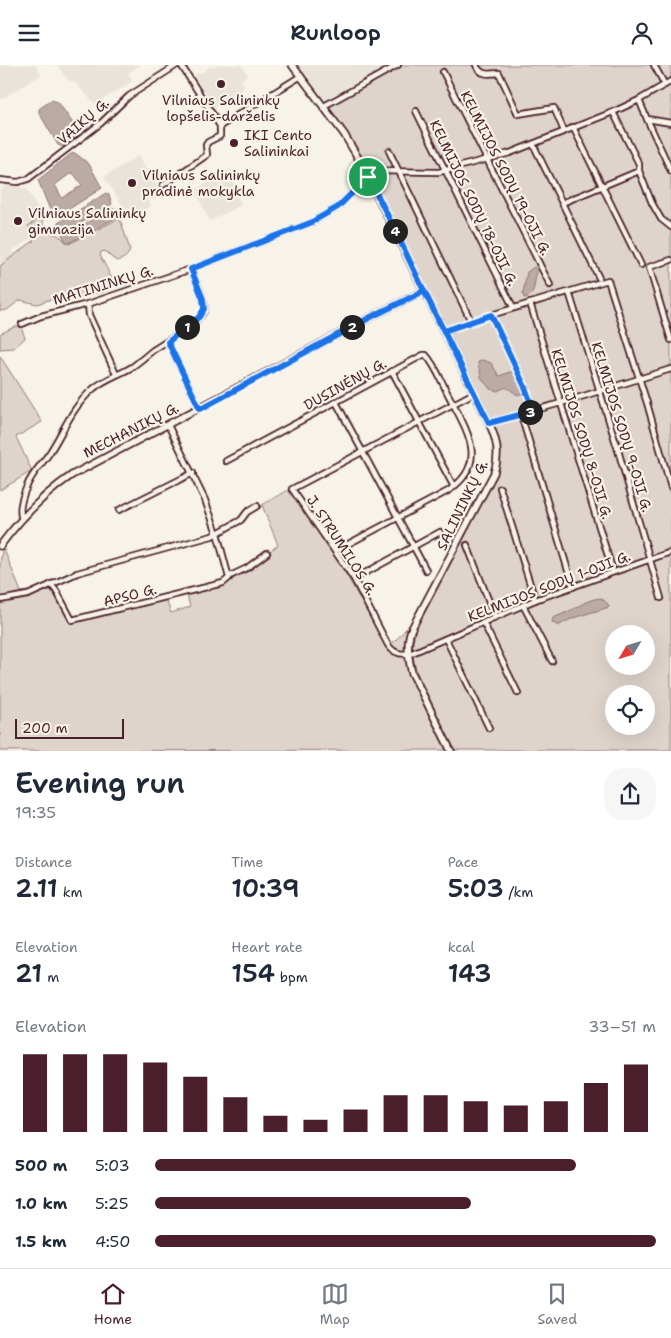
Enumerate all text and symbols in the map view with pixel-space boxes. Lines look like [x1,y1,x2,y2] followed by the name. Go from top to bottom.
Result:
[290,18,381,47] text: Runloop
[15,19,43,47] icon: menu
[628,19,656,47] icon: person
[215,78,227,90] marker: Vilniaus Salininkų lopšelis-darželis
[457,88,555,258] street label: KELMIJOS SODŲ 19-OJI G.
[162,91,280,125] place label: Vilniaus Salininkų lopšelis-darželis
[53,94,113,148] street label: VAIKŲ G.
[426,117,522,289] street label: KELMIJOS SODŲ 18-OJI G.
[244,126,312,160] place label: IKI Cento Salininkai
[228,137,240,149] marker: IKI Cento Salininkai
[347,156,389,198] pin
[354,163,382,191] icon: arrive
[142,166,260,200] place label: Vilniaus Salininkų pradinė mokykla
[126,177,138,189] marker: Vilniaus Salininkų pradinė mokykla
[28,204,146,238] place label: Vilniaus Salininkų gimnazija
[12,215,24,227] marker: Vilniaus Salininkų gimnazija
[382,219,408,243] pin: 4
[391,222,400,240] text: 4
[51,261,155,309] street label: MATININKŲ G.
[174,315,200,339] pin: 1
[340,315,364,339] pin: 2
[184,318,191,336] text: 1
[348,318,357,336] text: 2
[588,340,656,514] street label: KELMIJOS SODŲ 9-OJI G.
[547,347,617,521] street label: KELMIJOS SODŲ 8-OJI G.
[300,354,390,414] street label: DUSINĖNŲ G.
[80,398,182,462] street label: MECHANIKŲ G.
[518,399,542,425] pin: 3
[526,403,535,421] text: 3
[432,457,492,553] street label: SALININKŲ G.
[303,492,381,598] street label: J. STRUMILOS G.
[465,547,633,625] street label: KELMIJOS SODŲ 1-OJI G.
[101,580,159,610] street label: APSO G.
[605,625,655,675] north arrow
[605,625,655,735] map controls
[605,685,655,735] button: locate
[15,716,124,739] scale bar
[22,719,68,737] text: 200 m
[15,764,185,802] text: Evening run
[604,768,656,820] button: share
[15,802,56,823] text: 19:35
[15,853,72,871] text: Distance
[231,853,263,871] text: Time
[448,853,478,871] text: Pace
[15,871,58,905] text: 2.11
[231,871,300,905] text: 10:39
[448,871,504,905] text: 5:03
[58,883,83,901] text: km
[504,883,533,901] text: /km
[15,938,78,956] text: Elevation
[231,938,303,956] text: Heart rate
[448,938,475,956] text: kcal
[15,956,42,990] text: 21
[231,956,275,990] text: 154
[448,956,492,990] text: 143
[42,968,59,986] text: m
[275,968,308,986] text: bpm
[15,1016,87,1037] text: Elevation
[588,1016,656,1037] text: 33–51 m
[15,1155,67,1176] text: 500 m
[95,1155,130,1176] text: 5:03
[15,1193,67,1214] text: 1.0 km
[95,1193,128,1214] text: 5:25
[15,1231,67,1252] text: 1.5 km
[95,1231,130,1252] text: 4:50
[94,1280,132,1328] tab: Home
[320,1280,350,1328] tab: Map
[537,1280,577,1328] tab: Saved

